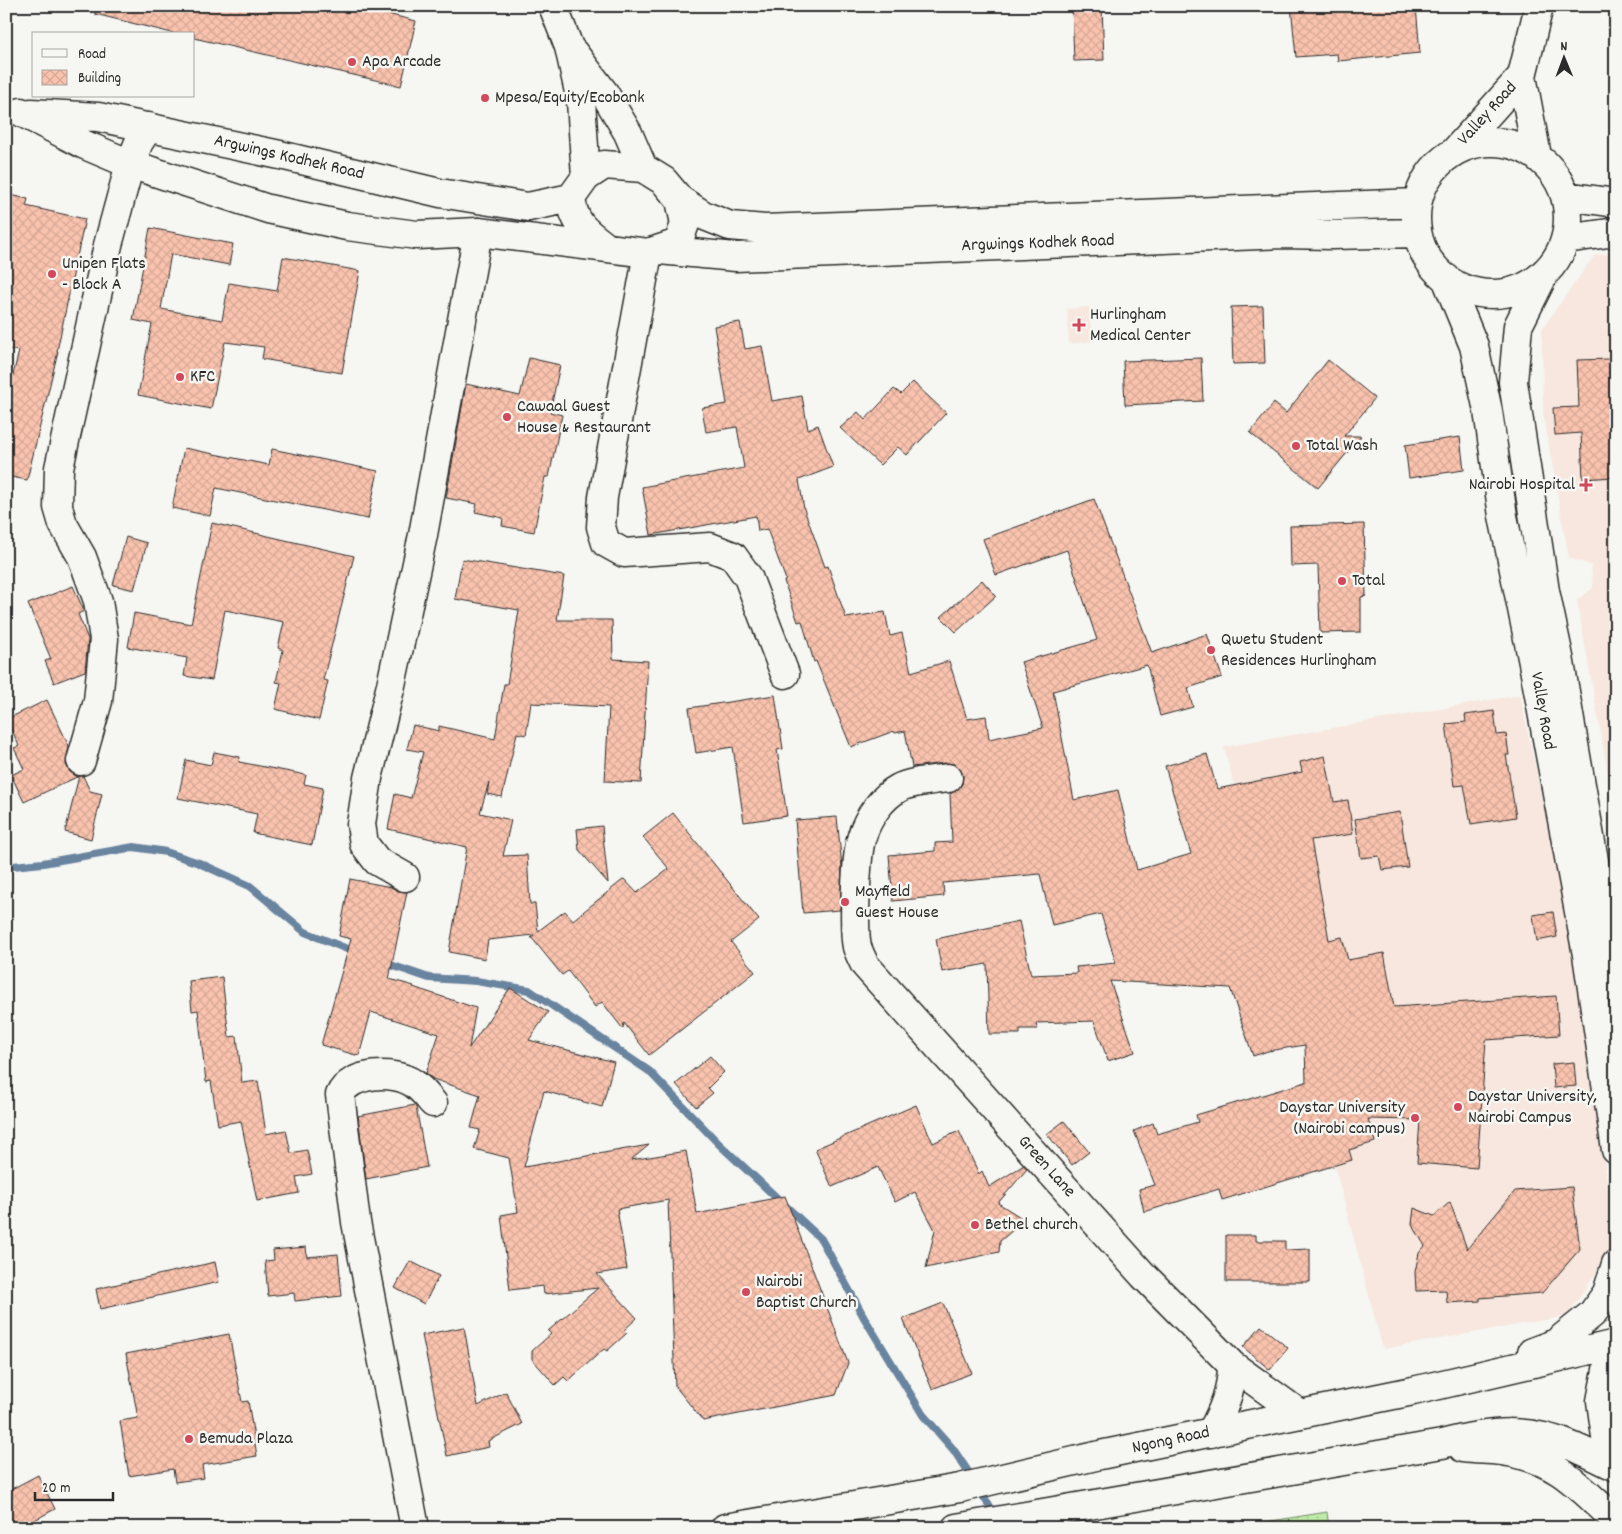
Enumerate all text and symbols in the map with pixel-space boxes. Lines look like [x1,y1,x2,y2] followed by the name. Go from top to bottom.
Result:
[32,32,195,98] legend
[1540,32,1590,82] north arrow
[1560,37,1568,57] text: N
[78,44,106,66] text: Road
[362,50,441,75] place label: Apa Arcade
[346,56,358,68] marker: Apa Arcade
[78,68,121,90] text: Building
[1452,76,1524,152] street label: Valley Road
[495,86,645,111] place label: Mpesa/Equity/Ecobank
[479,92,491,104] marker: Mpesa/Equity/Ecobank
[212,129,366,187] street label: Argwings Kodhek Road
[961,229,1115,259] street label: Argwings Kodhek Road
[62,252,146,298] place label: Unipen Flats - Block A
[46,268,58,280] marker: Unipen Flats - Block A
[1090,303,1191,349] place label: Hurlingham Medical Center
[1072,318,1086,332] marker: Hurlingham Medical Center
[190,365,215,390] place label: KFC
[174,371,186,383] marker: KFC
[517,395,651,441] place label: Cawaal Guest House & Restaurant
[501,411,513,423] marker: Cawaal Guest House & Restaurant
[1306,434,1378,459] place label: Total Wash
[1290,440,1302,452] marker: Total Wash
[1469,473,1576,498] place label: Nairobi Hospital
[1579,478,1593,492] marker: Nairobi Hospital
[1352,569,1386,594] place label: Total
[1336,575,1348,587] marker: Total
[1221,628,1377,674] place label: Qwetu Student Residences Hurlingham
[1205,644,1217,656] marker: Qwetu Student Residences Hurlingham
[1523,670,1561,752] street label: Valley Road
[855,880,939,926] place label: Mayfield Guest House
[839,896,851,908] marker: Mayfield Guest House
[1468,1085,1597,1131] place label: Daystar University, Nairobi Campus
[1279,1096,1406,1142] place label: Daystar University (Nairobi campus)
[1452,1101,1464,1113] marker: Daystar University, Nairobi Campus
[1409,1112,1421,1124] marker: Daystar University (Nairobi campus)
[1011,1130,1081,1204] street label: Green Lane
[985,1213,1078,1238] place label: Bethel church
[969,1219,981,1231] marker: Bethel church
[756,1270,857,1316] place label: Nairobi Baptist Church
[740,1286,752,1298] marker: Nairobi Baptist Church
[1130,1421,1212,1461] street label: Ngong Road
[199,1427,293,1452] place label: Bemuda Plaza
[183,1433,195,1445] marker: Bemuda Plaza
[35,1469,112,1501] scale bar
[42,1478,70,1500] text: 20 m

